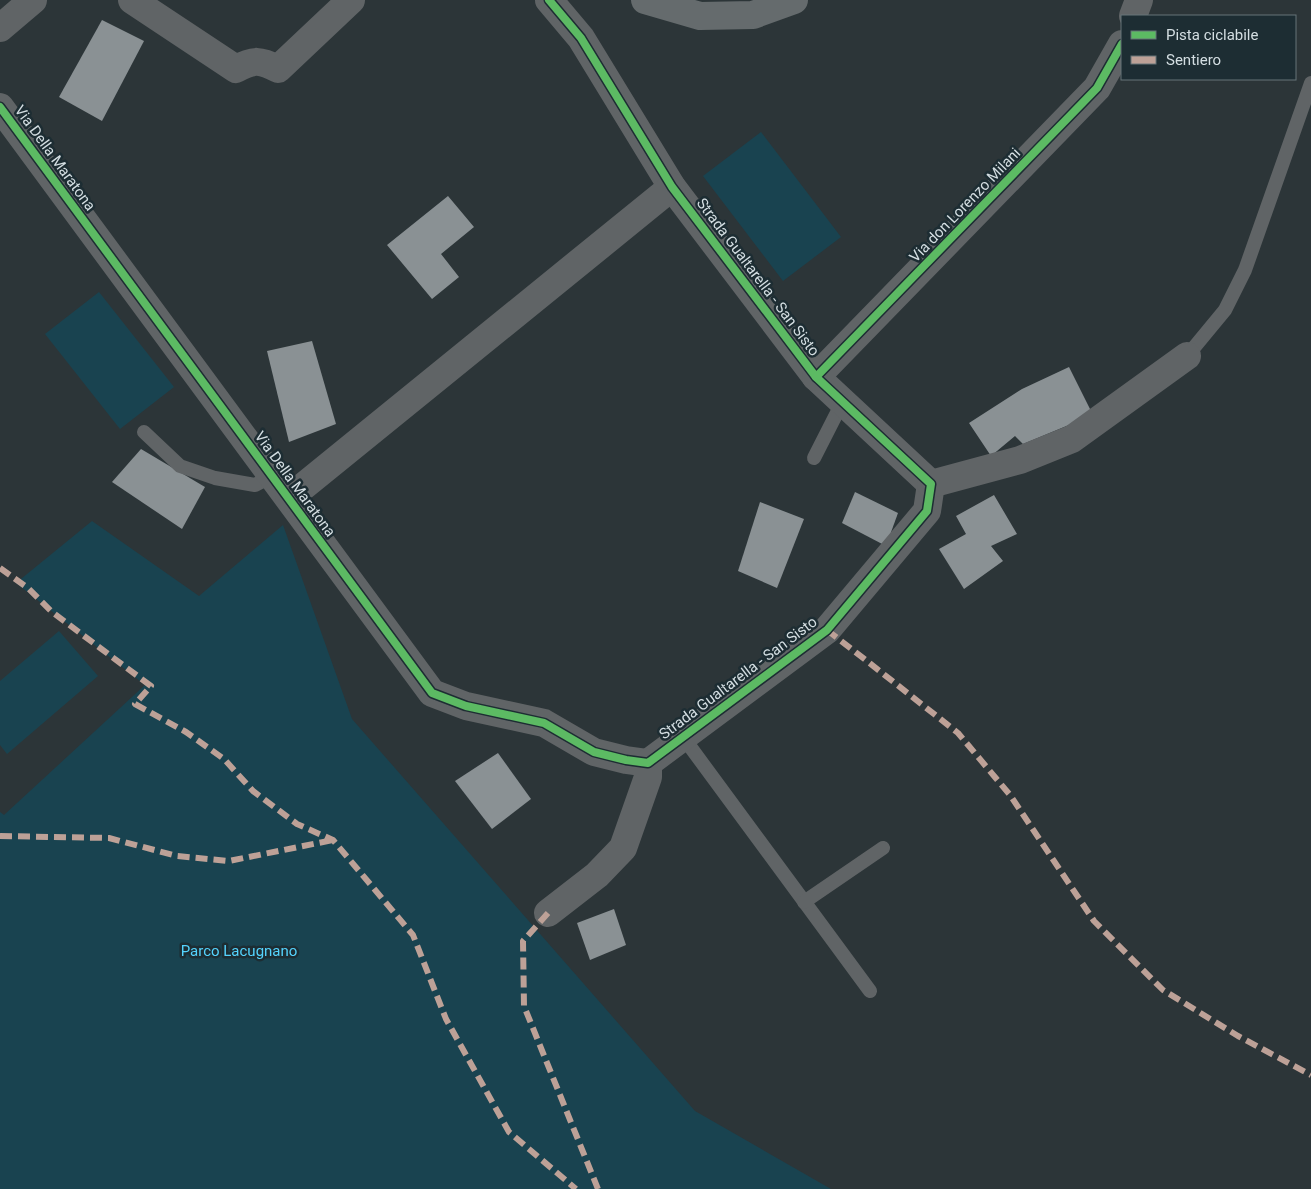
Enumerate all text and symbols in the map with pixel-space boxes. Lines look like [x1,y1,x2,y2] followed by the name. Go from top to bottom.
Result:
[1121,15,1296,80] legend
[1166,26,1259,44] text: Pista ciclabile
[1166,51,1221,69] text: Sentiero
[11,102,99,214] street label: Via Della Maratona
[906,144,1024,266] street label: Via don Lorenzo Milani
[693,194,823,360] street label: Strada Gualtarella - San Sisto
[251,428,339,540] street label: Via Della Maratona
[655,613,821,743] street label: Strada Gualtarella - San Sisto
[181,942,297,960] park label: Parco Lacugnano

